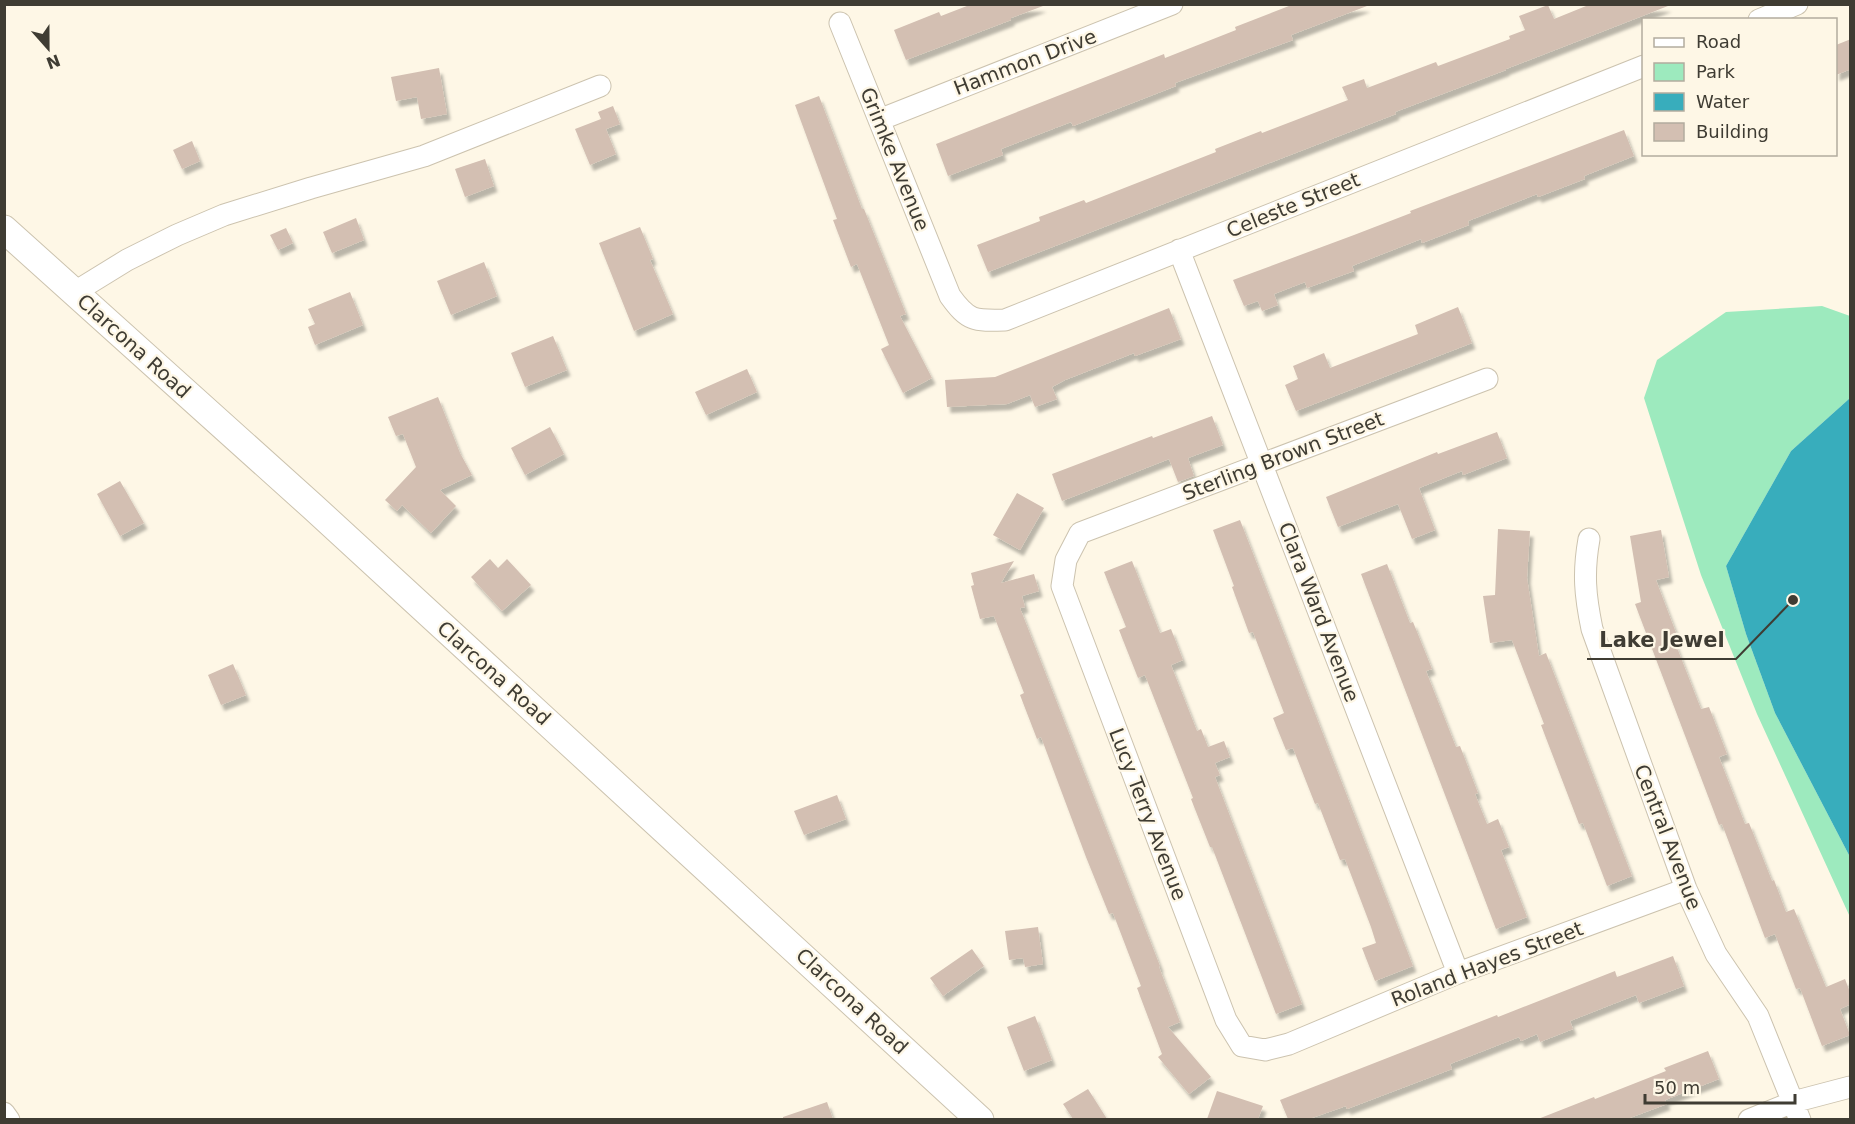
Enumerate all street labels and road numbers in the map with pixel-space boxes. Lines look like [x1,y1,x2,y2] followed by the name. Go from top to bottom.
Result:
[950,24,1100,100] street label: Hammon Drive
[855,84,935,234] street label: Grimke Avenue
[1223,167,1363,243] street label: Celeste Street
[72,289,196,403] street label: Clarcona Road
[1179,406,1387,506] street label: Sterling Brown Street
[1274,519,1364,705] street label: Clara Ward Avenue
[432,616,556,730] street label: Clarcona Road
[1104,725,1192,903] street label: Lucy Terry Avenue
[1629,761,1707,913] street label: Central Avenue
[1388,916,1587,1012] street label: Roland Hayes Street
[791,943,913,1059] street label: Clarcona Road

